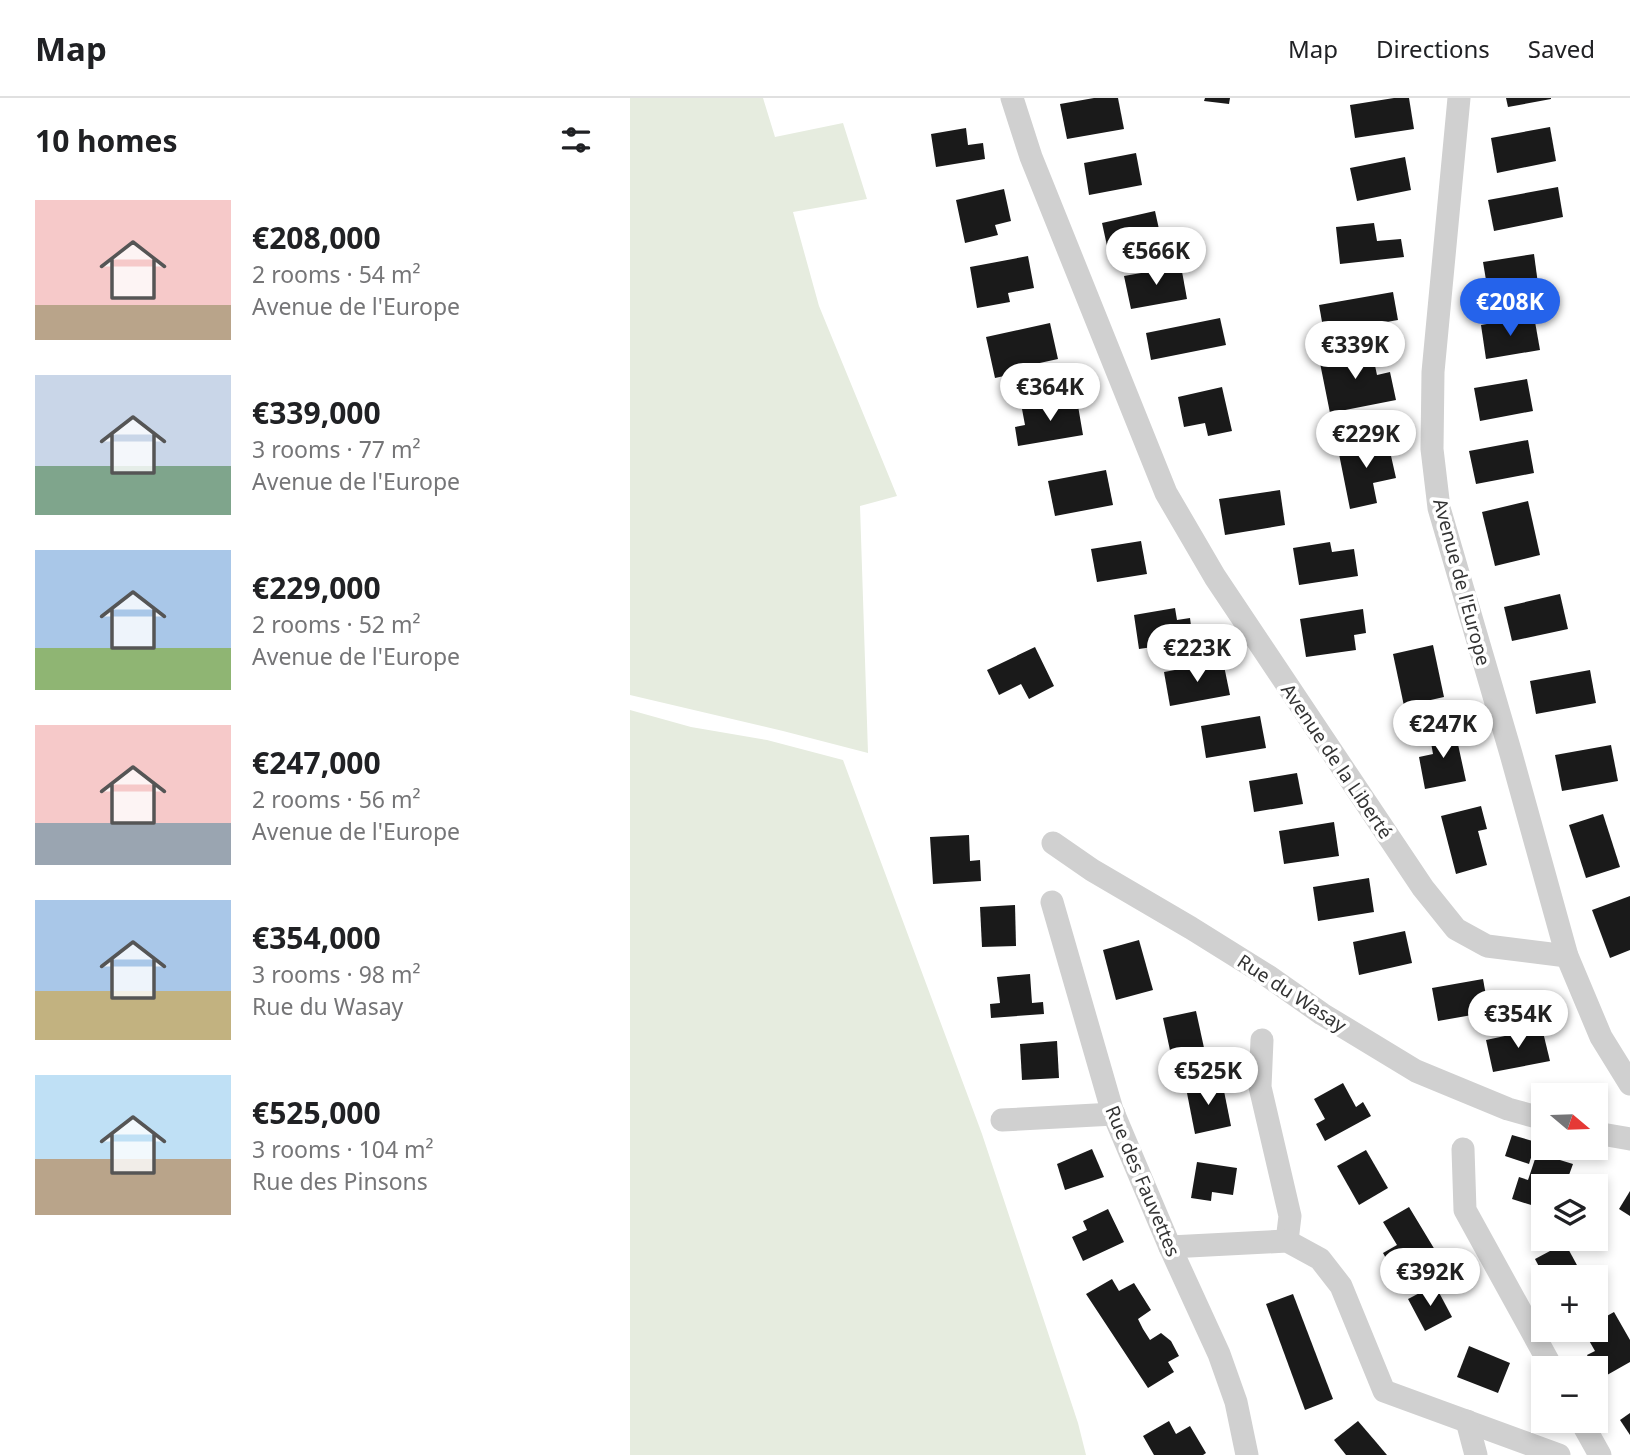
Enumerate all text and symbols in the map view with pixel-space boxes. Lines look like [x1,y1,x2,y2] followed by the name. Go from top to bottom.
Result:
[35,26,107,71] text: Map
[1288,32,1338,65] text: Map
[1376,32,1490,65] text: Directions
[1528,32,1595,65] text: Saved
[35,120,178,161] text: 10 homes
[557,121,595,159] icon: filters
[252,217,381,258] text: €208,000
[91,228,175,312] icon: home
[1107,228,1205,287] pin: €566K
[1122,234,1190,266] text: €566K
[252,258,421,290] text: 2 rooms · 54 m²
[1461,278,1559,338] pin: €208K
[1476,285,1544,317] text: €208K
[252,290,460,322] text: Avenue de l'Europe
[1306,322,1404,381] pin: €339K
[1321,328,1389,360] text: €339K
[1001,364,1099,423] pin: €364K
[1016,370,1084,402] text: €364K
[252,392,381,433] text: €339,000
[91,403,175,487] icon: home
[1317,410,1415,470] pin: €229K
[1332,417,1400,449] text: €229K
[252,433,421,465] text: 3 rooms · 77 m²
[252,465,460,497] text: Avenue de l'Europe
[1427,496,1497,668] street label: Avenue de l'Europe
[252,567,381,608] text: €229,000
[91,578,175,662] icon: home
[252,608,421,640] text: 2 rooms · 52 m²
[1148,624,1246,684] pin: €223K
[1163,631,1231,663] text: €223K
[252,640,460,672] text: Avenue de l'Europe
[1275,678,1399,844] street label: Avenue de la Liberté
[1394,700,1492,760] pin: €247K
[1409,707,1477,739] text: €247K
[252,742,381,783] text: €247,000
[91,753,175,837] icon: home
[252,783,421,815] text: 2 rooms · 56 m²
[252,815,460,847] text: Avenue de l'Europe
[252,917,381,958] text: €354,000
[91,928,175,1012] icon: home
[1233,948,1352,1038] street label: Rue du Wasay
[252,958,421,990] text: 3 rooms · 98 m²
[252,990,403,1022] text: Rue du Wasay
[1469,990,1567,1050] pin: €354K
[1484,997,1552,1029] text: €354K
[1159,1048,1257,1107] pin: €525K
[1174,1054,1242,1086] text: €525K
[1531,1083,1608,1160] north arrow
[1531,1083,1608,1433] map controls
[252,1092,381,1133] text: €525,000
[1099,1101,1187,1261] street label: Rue des Fauvettes
[91,1103,175,1187] icon: home
[252,1133,434,1165] text: 3 rooms · 104 m²
[252,1165,428,1197] text: Rue des Pinsons
[1531,1174,1608,1251] button: layers
[1381,1248,1479,1308] pin: €392K
[1396,1255,1464,1287] text: €392K
[1531,1265,1608,1342] button: +
[1531,1356,1608,1433] button: −

